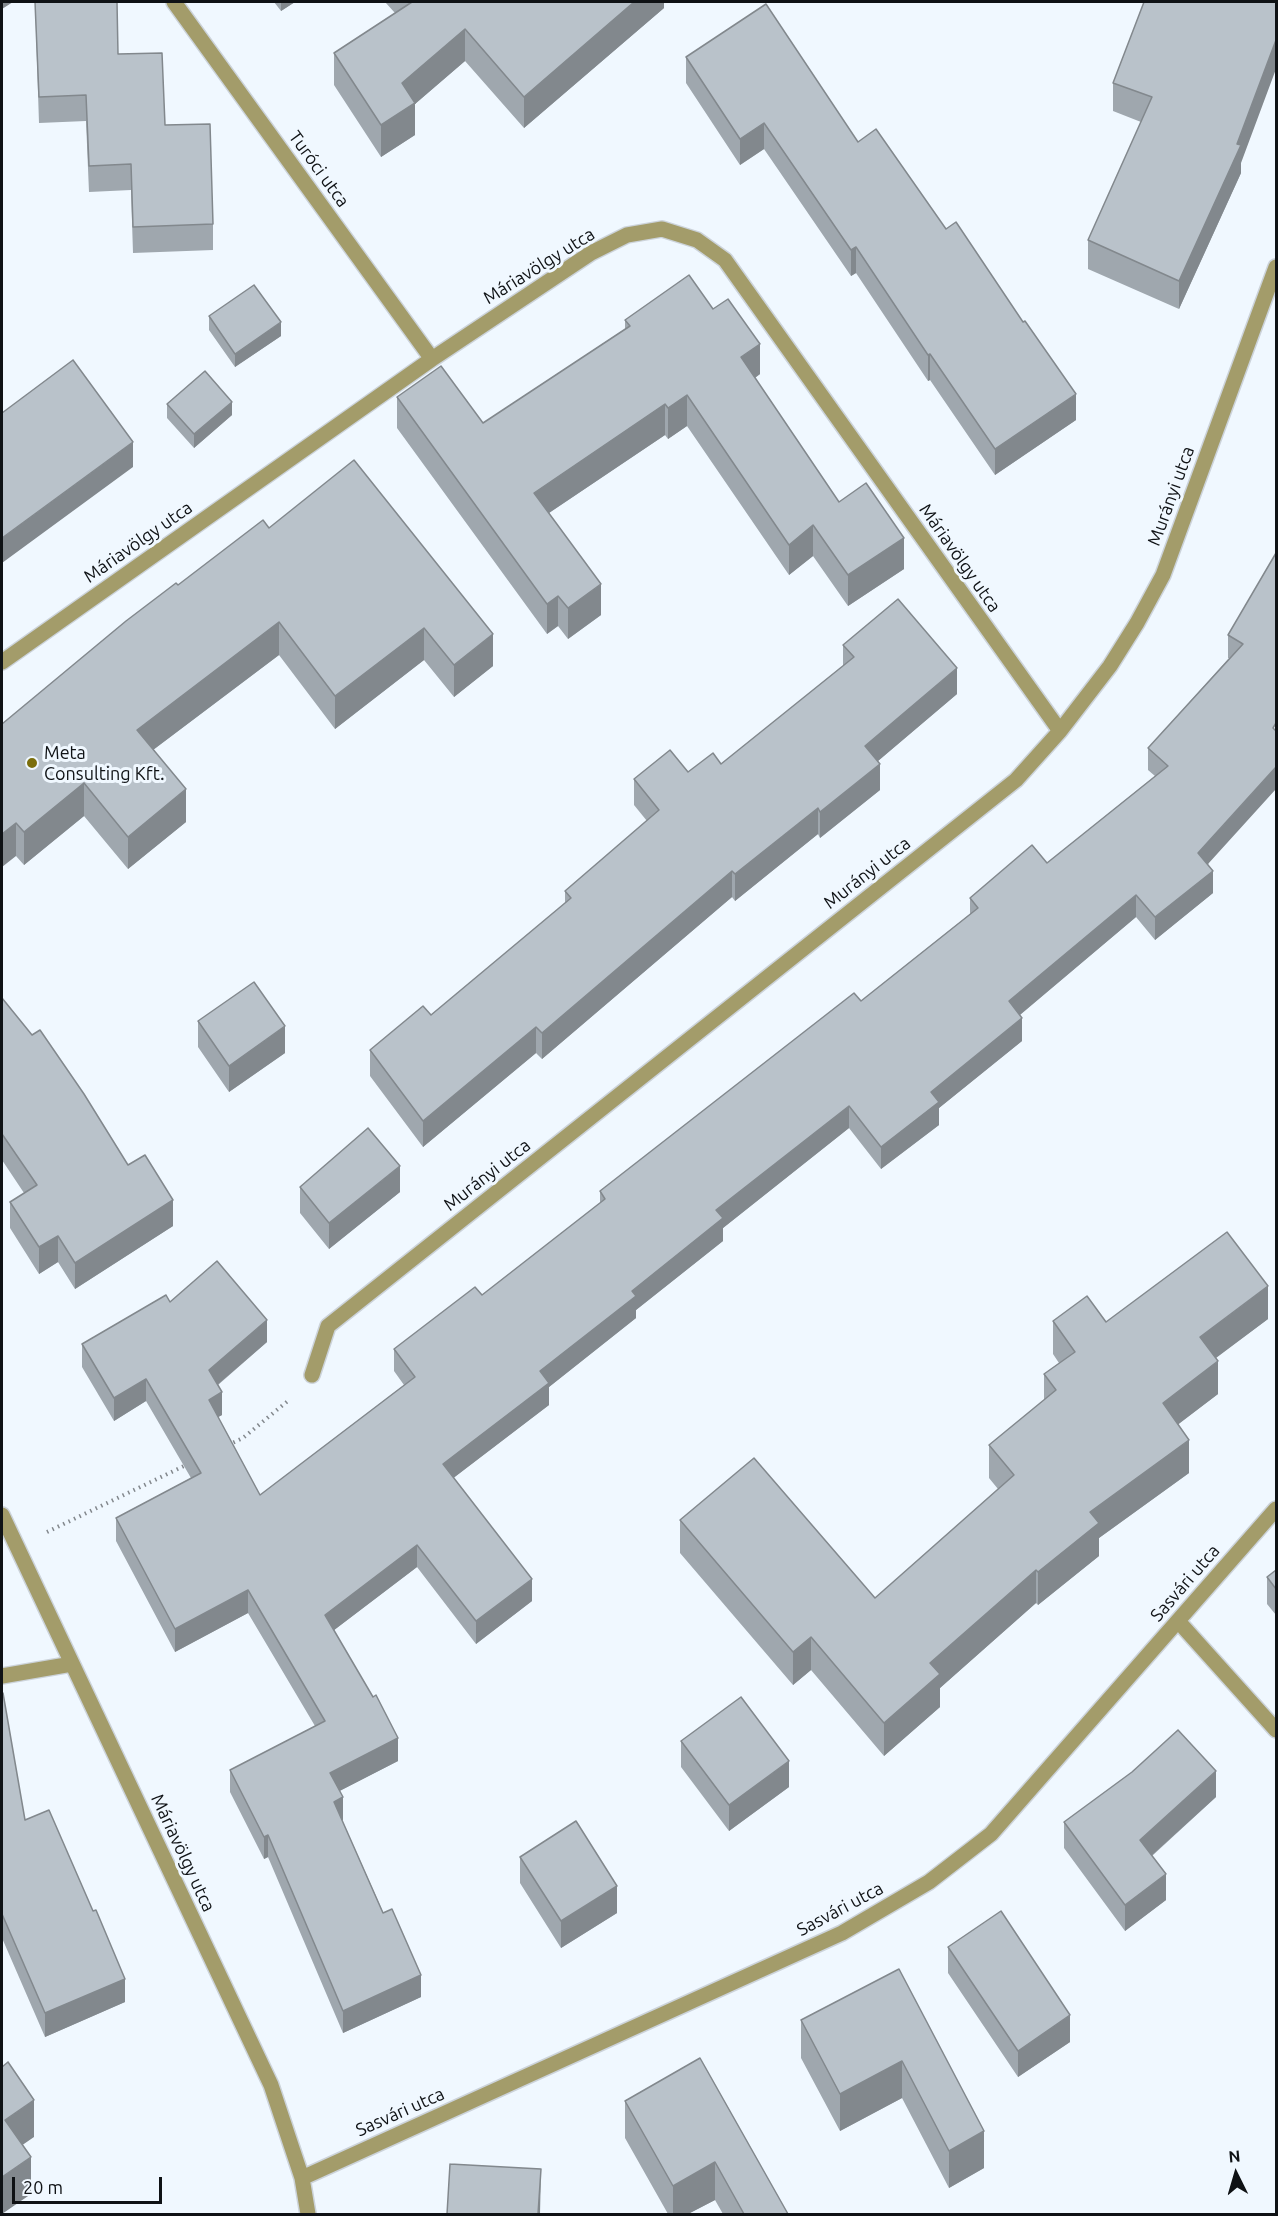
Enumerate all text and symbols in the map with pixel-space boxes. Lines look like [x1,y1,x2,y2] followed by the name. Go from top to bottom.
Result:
[284,127,354,211] street label: Turóci utca
[479,223,599,309] street label: Máriavölgy utca
[1143,443,1199,549] street label: Murányi utca
[80,497,196,587] street label: Máriavölgy utca
[915,500,1005,616] street label: Máriavölgy utca
[44,742,164,784] place label: Meta Consulting Kft.
[25,756,39,770] marker: Meta Consulting Kft.
[819,832,915,914] street label: Murányi utca
[439,1134,535,1216] street label: Murányi utca
[1146,1540,1224,1626] street label: Sasvári utca
[146,1791,220,1915] street label: Máriavölgy utca
[793,1877,887,1941] street label: Sasvári utca
[352,2083,448,2141] street label: Sasvári utca
[1206,2144,1266,2204] north arrow
[1228,2147,1241,2166] text: N
[15,2165,165,2203] scale bar
[23,2177,63,2197] text: 20 m

